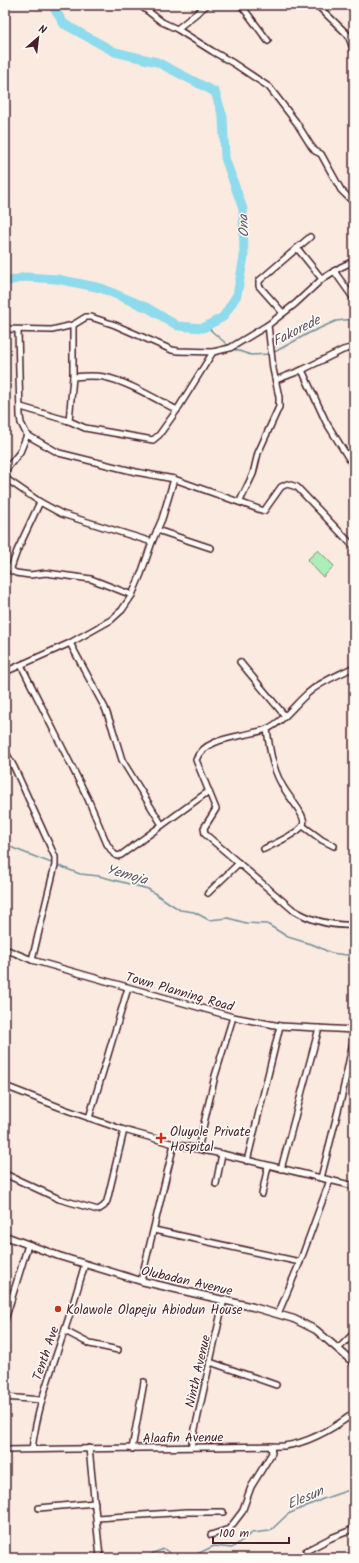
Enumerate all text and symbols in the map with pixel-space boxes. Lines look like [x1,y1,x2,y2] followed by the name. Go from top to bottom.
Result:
[18,18,58,58] north arrow
[35,20,50,40] text: N
[233,213,255,238] water label: Ona
[269,309,326,352] water label: Fakorede
[104,859,151,892] water label: Yemoja
[123,967,237,1018] street label: Town Planning Road
[170,1122,251,1158] place label: Oluyole Private Hospital
[155,1132,167,1144] marker: Oluyole Private Hospital
[139,1261,235,1302] street label: Olubadan Avenue
[66,1300,243,1321] place label: Kolawole Olapeju Abiodun House
[53,1304,63,1314] marker: Kolawole Olapeju Abiodun House
[27,1323,66,1383] street label: Tenth Ave
[180,1333,217,1410] street label: Ninth Avenue
[143,1427,224,1450] street label: Alaafin Avenue
[284,1480,329,1515] water label: Elesun
[213,1519,289,1545] scale bar
[219,1524,250,1543] text: 100 m

